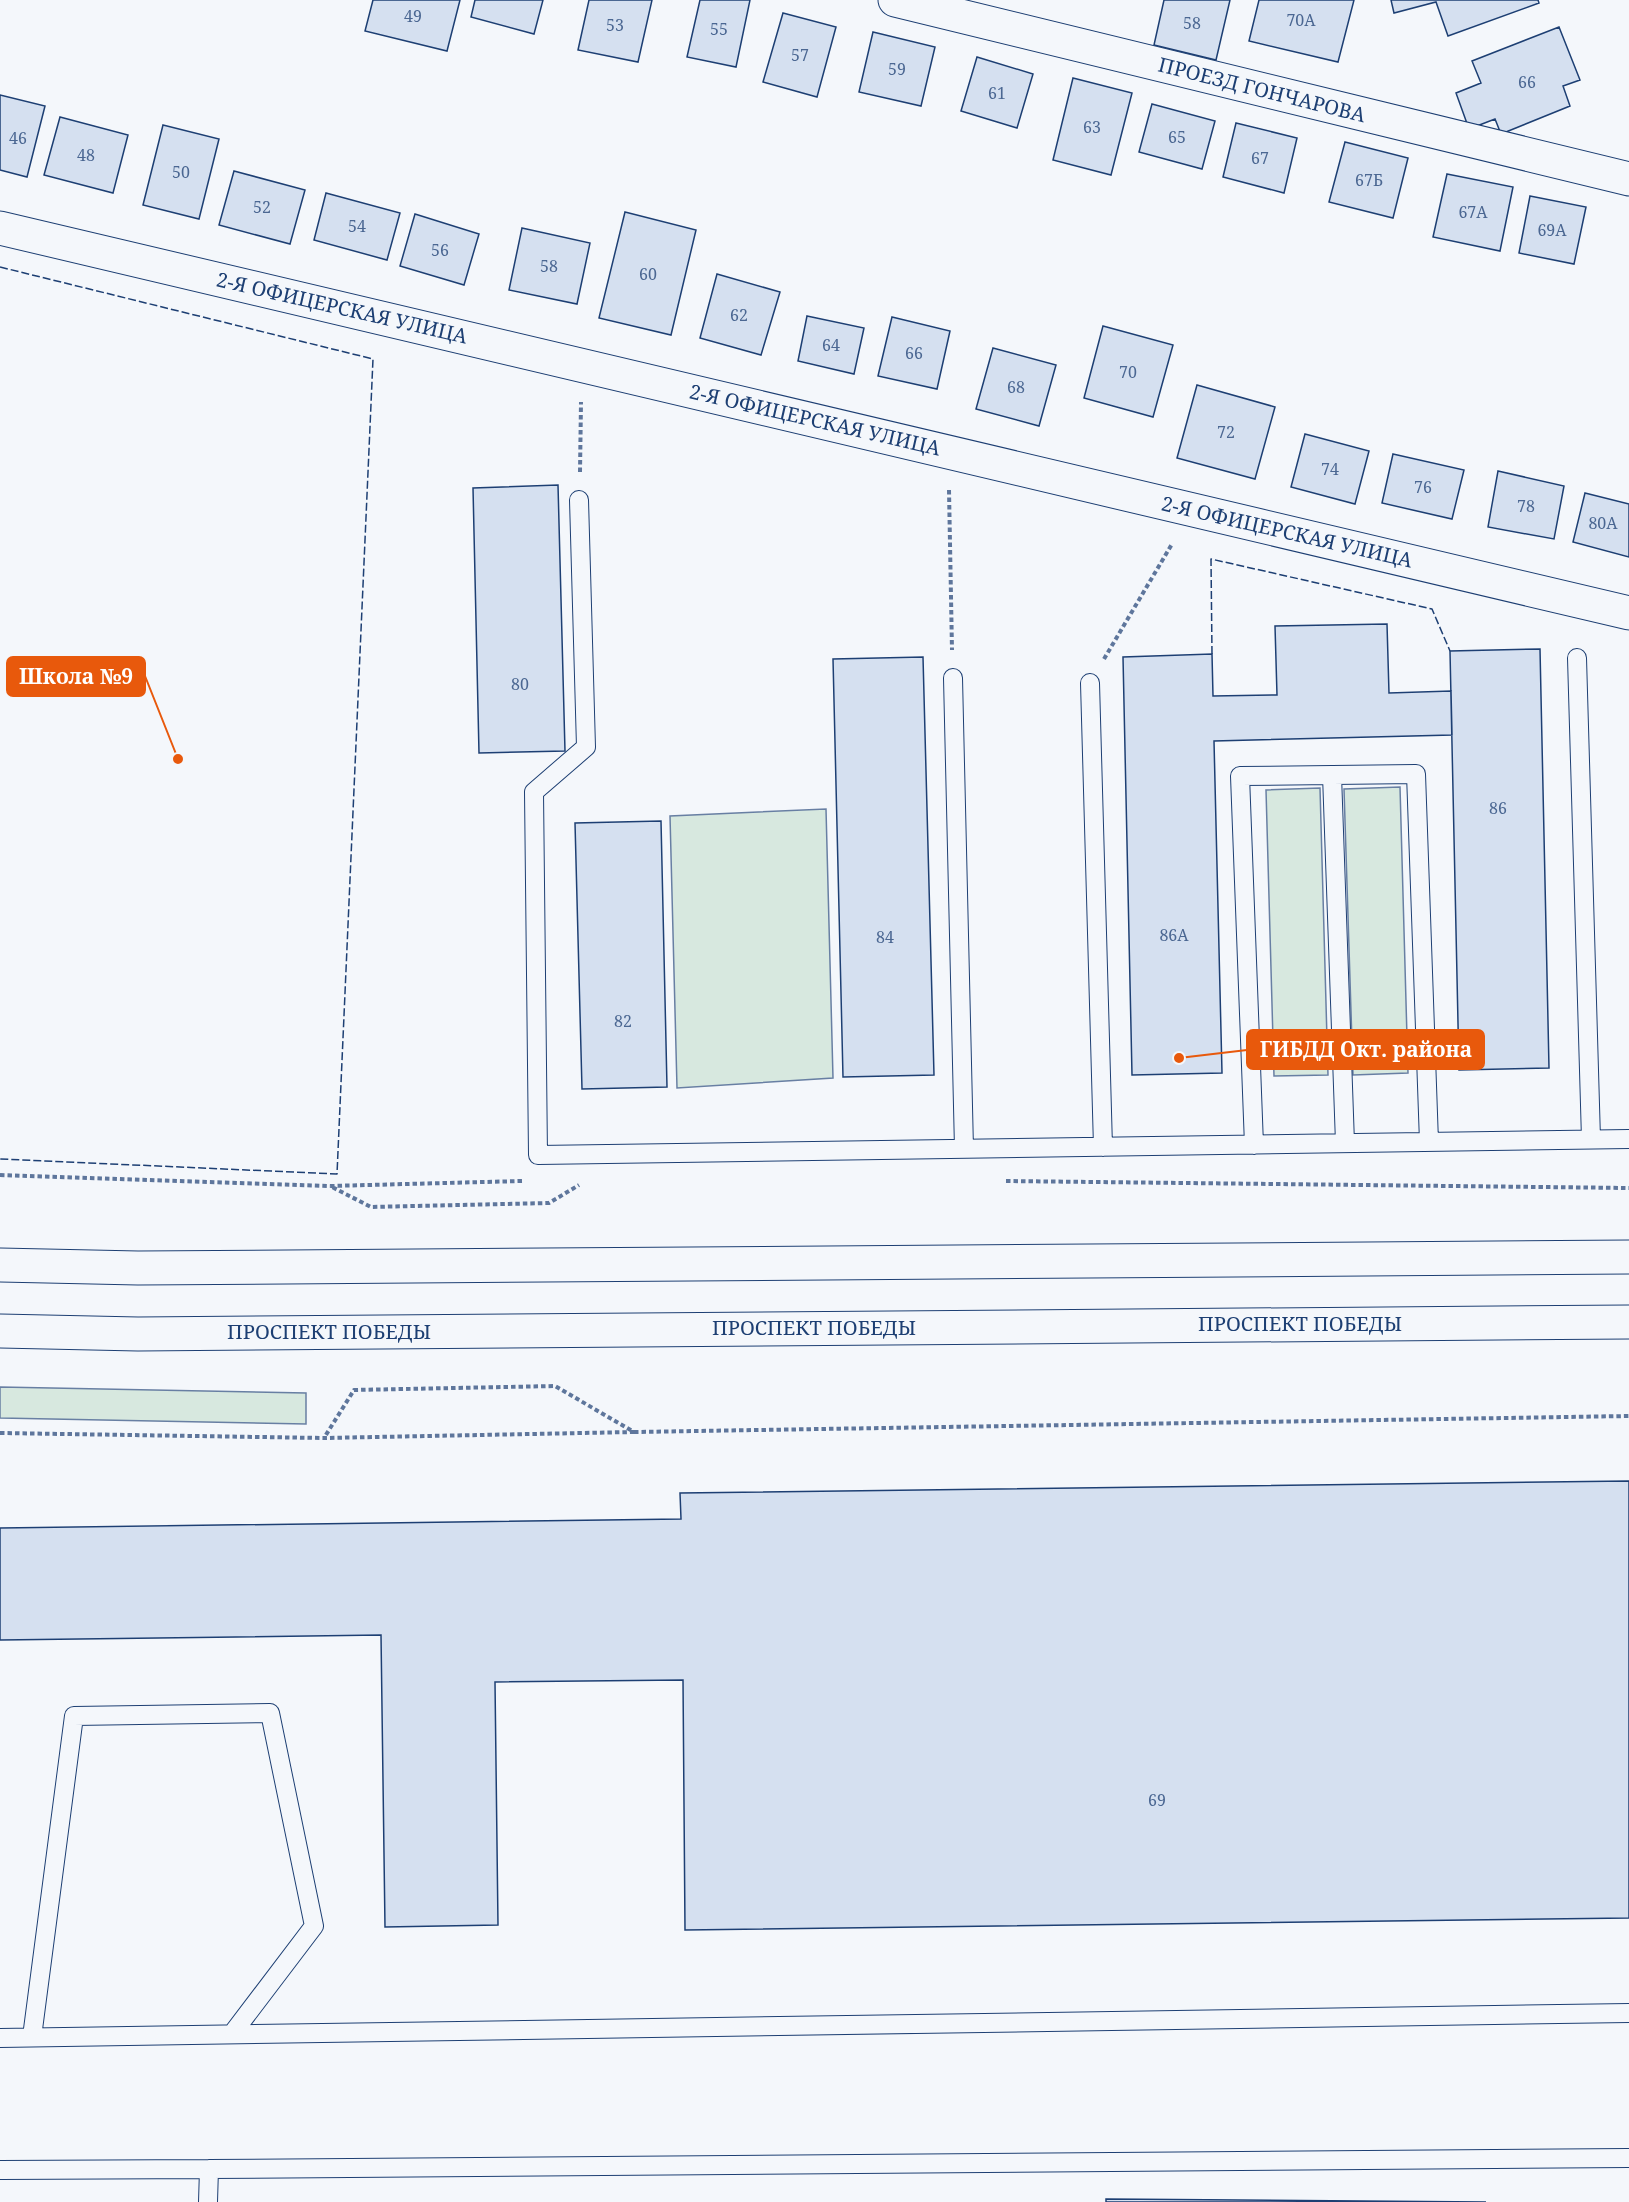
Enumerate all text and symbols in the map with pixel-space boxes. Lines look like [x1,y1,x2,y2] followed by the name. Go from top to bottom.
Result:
[404,5,422,27] house number: 49
[1286,9,1316,31] house number: 70А
[1183,12,1201,34] house number: 58
[606,14,624,36] house number: 53
[710,18,728,40] house number: 55
[791,44,809,66] house number: 57
[1156,51,1369,129] street label: ПРОЕЗД ГОНЧАРОВА
[888,58,906,80] house number: 59
[1518,71,1536,93] house number: 66
[988,82,1006,104] house number: 61
[1083,116,1101,138] house number: 63
[1168,126,1186,148] house number: 65
[9,127,27,149] house number: 46
[77,144,95,166] house number: 48
[1251,147,1269,169] house number: 67
[172,161,190,183] house number: 50
[1355,169,1383,191] house number: 67Б
[253,196,271,218] house number: 52
[1458,201,1488,223] house number: 67А
[348,215,366,237] house number: 54
[1537,219,1567,241] house number: 69А
[431,239,449,261] house number: 56
[540,255,558,277] house number: 58
[639,263,657,285] house number: 60
[214,265,471,350] street label: 2-Я ОФИЦЕРСКАЯ УЛИЦА
[730,304,748,326] house number: 62
[822,334,840,356] house number: 64
[905,342,923,364] house number: 66
[1119,361,1137,383] house number: 70
[1007,376,1025,398] house number: 68
[687,377,944,462] street label: 2-Я ОФИЦЕРСКАЯ УЛИЦА
[1217,421,1235,443] house number: 72
[1321,458,1339,480] house number: 74
[1414,476,1432,498] house number: 76
[1159,489,1416,574] street label: 2-Я ОФИЦЕРСКАЯ УЛИЦА
[1517,495,1535,517] house number: 78
[1588,512,1618,534] house number: 80А
[7,657,145,696] callout: Школа №9
[19,662,133,690] text: Школа №9
[511,673,529,695] house number: 80
[1489,797,1507,819] house number: 86
[1159,924,1189,946] house number: 86А
[876,926,894,948] house number: 84
[614,1010,632,1032] house number: 82
[1247,1030,1484,1069] callout: ГИБДД Окт. района
[1260,1035,1472,1063] text: ГИБДД Окт. района
[1198,1310,1402,1337] street label: ПРОСПЕКТ ПОБЕДЫ
[712,1314,916,1341] street label: ПРОСПЕКТ ПОБЕДЫ
[227,1318,431,1345] street label: ПРОСПЕКТ ПОБЕДЫ
[1148,1789,1166,1811] house number: 69

